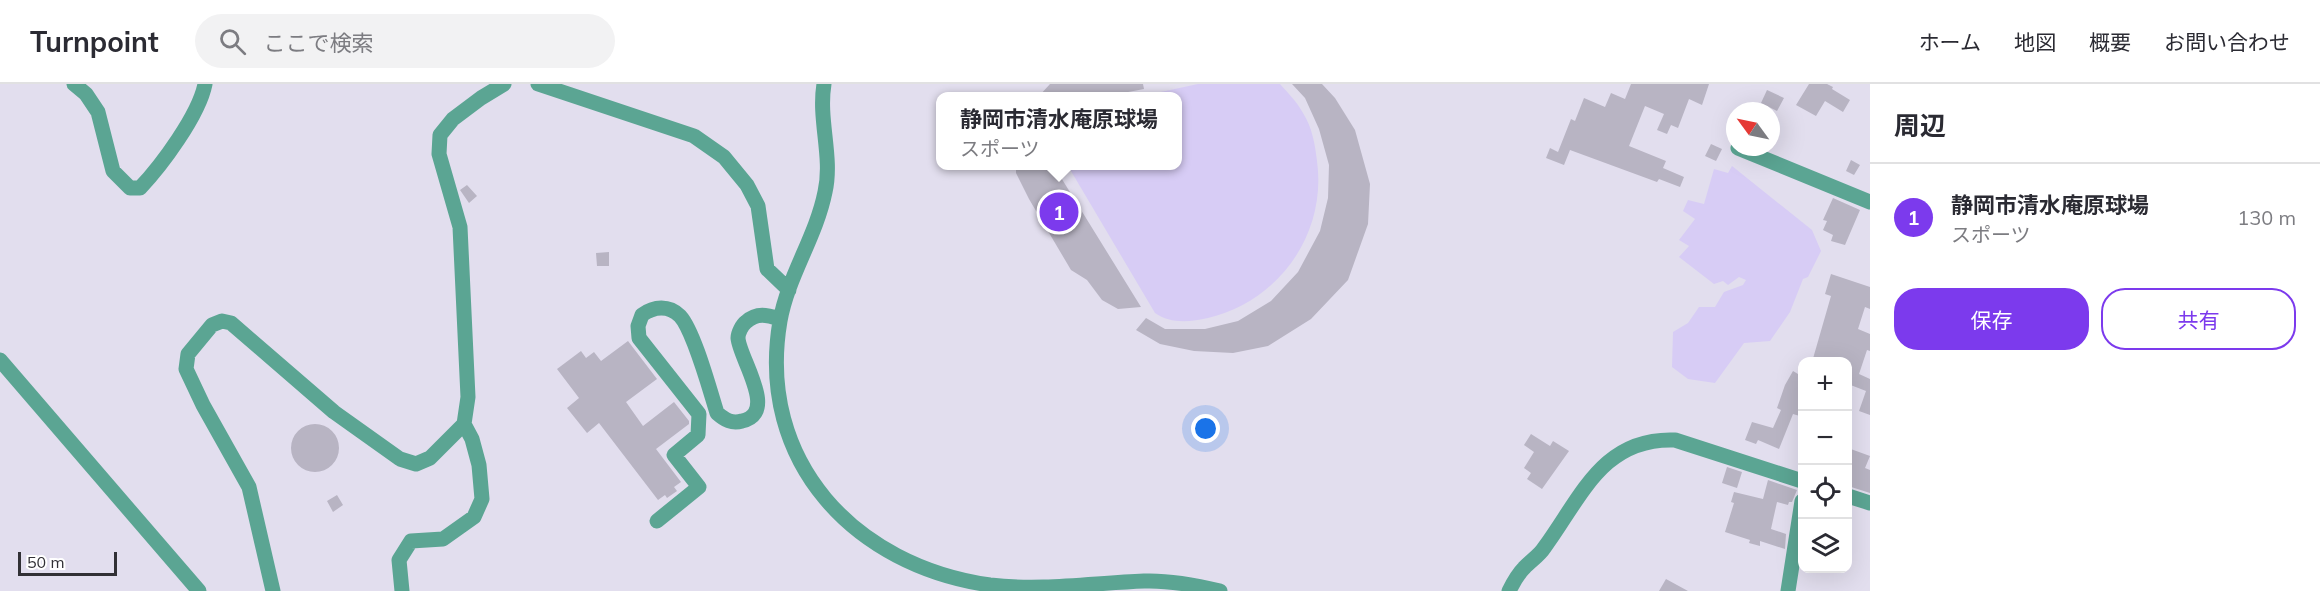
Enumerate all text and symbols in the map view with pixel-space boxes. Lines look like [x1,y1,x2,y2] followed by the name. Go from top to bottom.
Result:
[195,14,615,68] search box
[30,24,159,59] text: Turnpoint
[216,25,249,58] icon: search
[264,29,374,57] text: ここで検索
[1919,29,1981,55] text: ホーム
[2014,29,2056,55] text: 地図
[2089,29,2131,55] text: 概要
[2164,29,2290,55] text: お問い合わせ
[936,92,1182,170] popup
[1726,102,1780,156] north arrow
[960,105,1158,133] text: 静岡市清水庵原球場
[1894,109,1946,142] text: 周辺
[960,136,1040,161] text: スポーツ
[1040,190,1078,234] pin: 1
[1951,191,2149,219] text: 静岡市清水庵原球場
[1908,205,1920,230] text: 1
[2237,205,2296,230] text: 130 m
[1951,222,2031,247] text: スポーツ
[1894,288,2089,350] button: 保存
[2101,288,2296,350] button: 共有
[1798,357,1852,573] map controls
[1798,357,1852,411] button: +
[1798,411,1852,465] button: −
[1191,414,1220,443] your location
[1798,465,1852,519] button: locate
[1798,519,1852,573] button: layers
[18,549,117,576] scale bar
[27,552,64,572] text: 50 m

